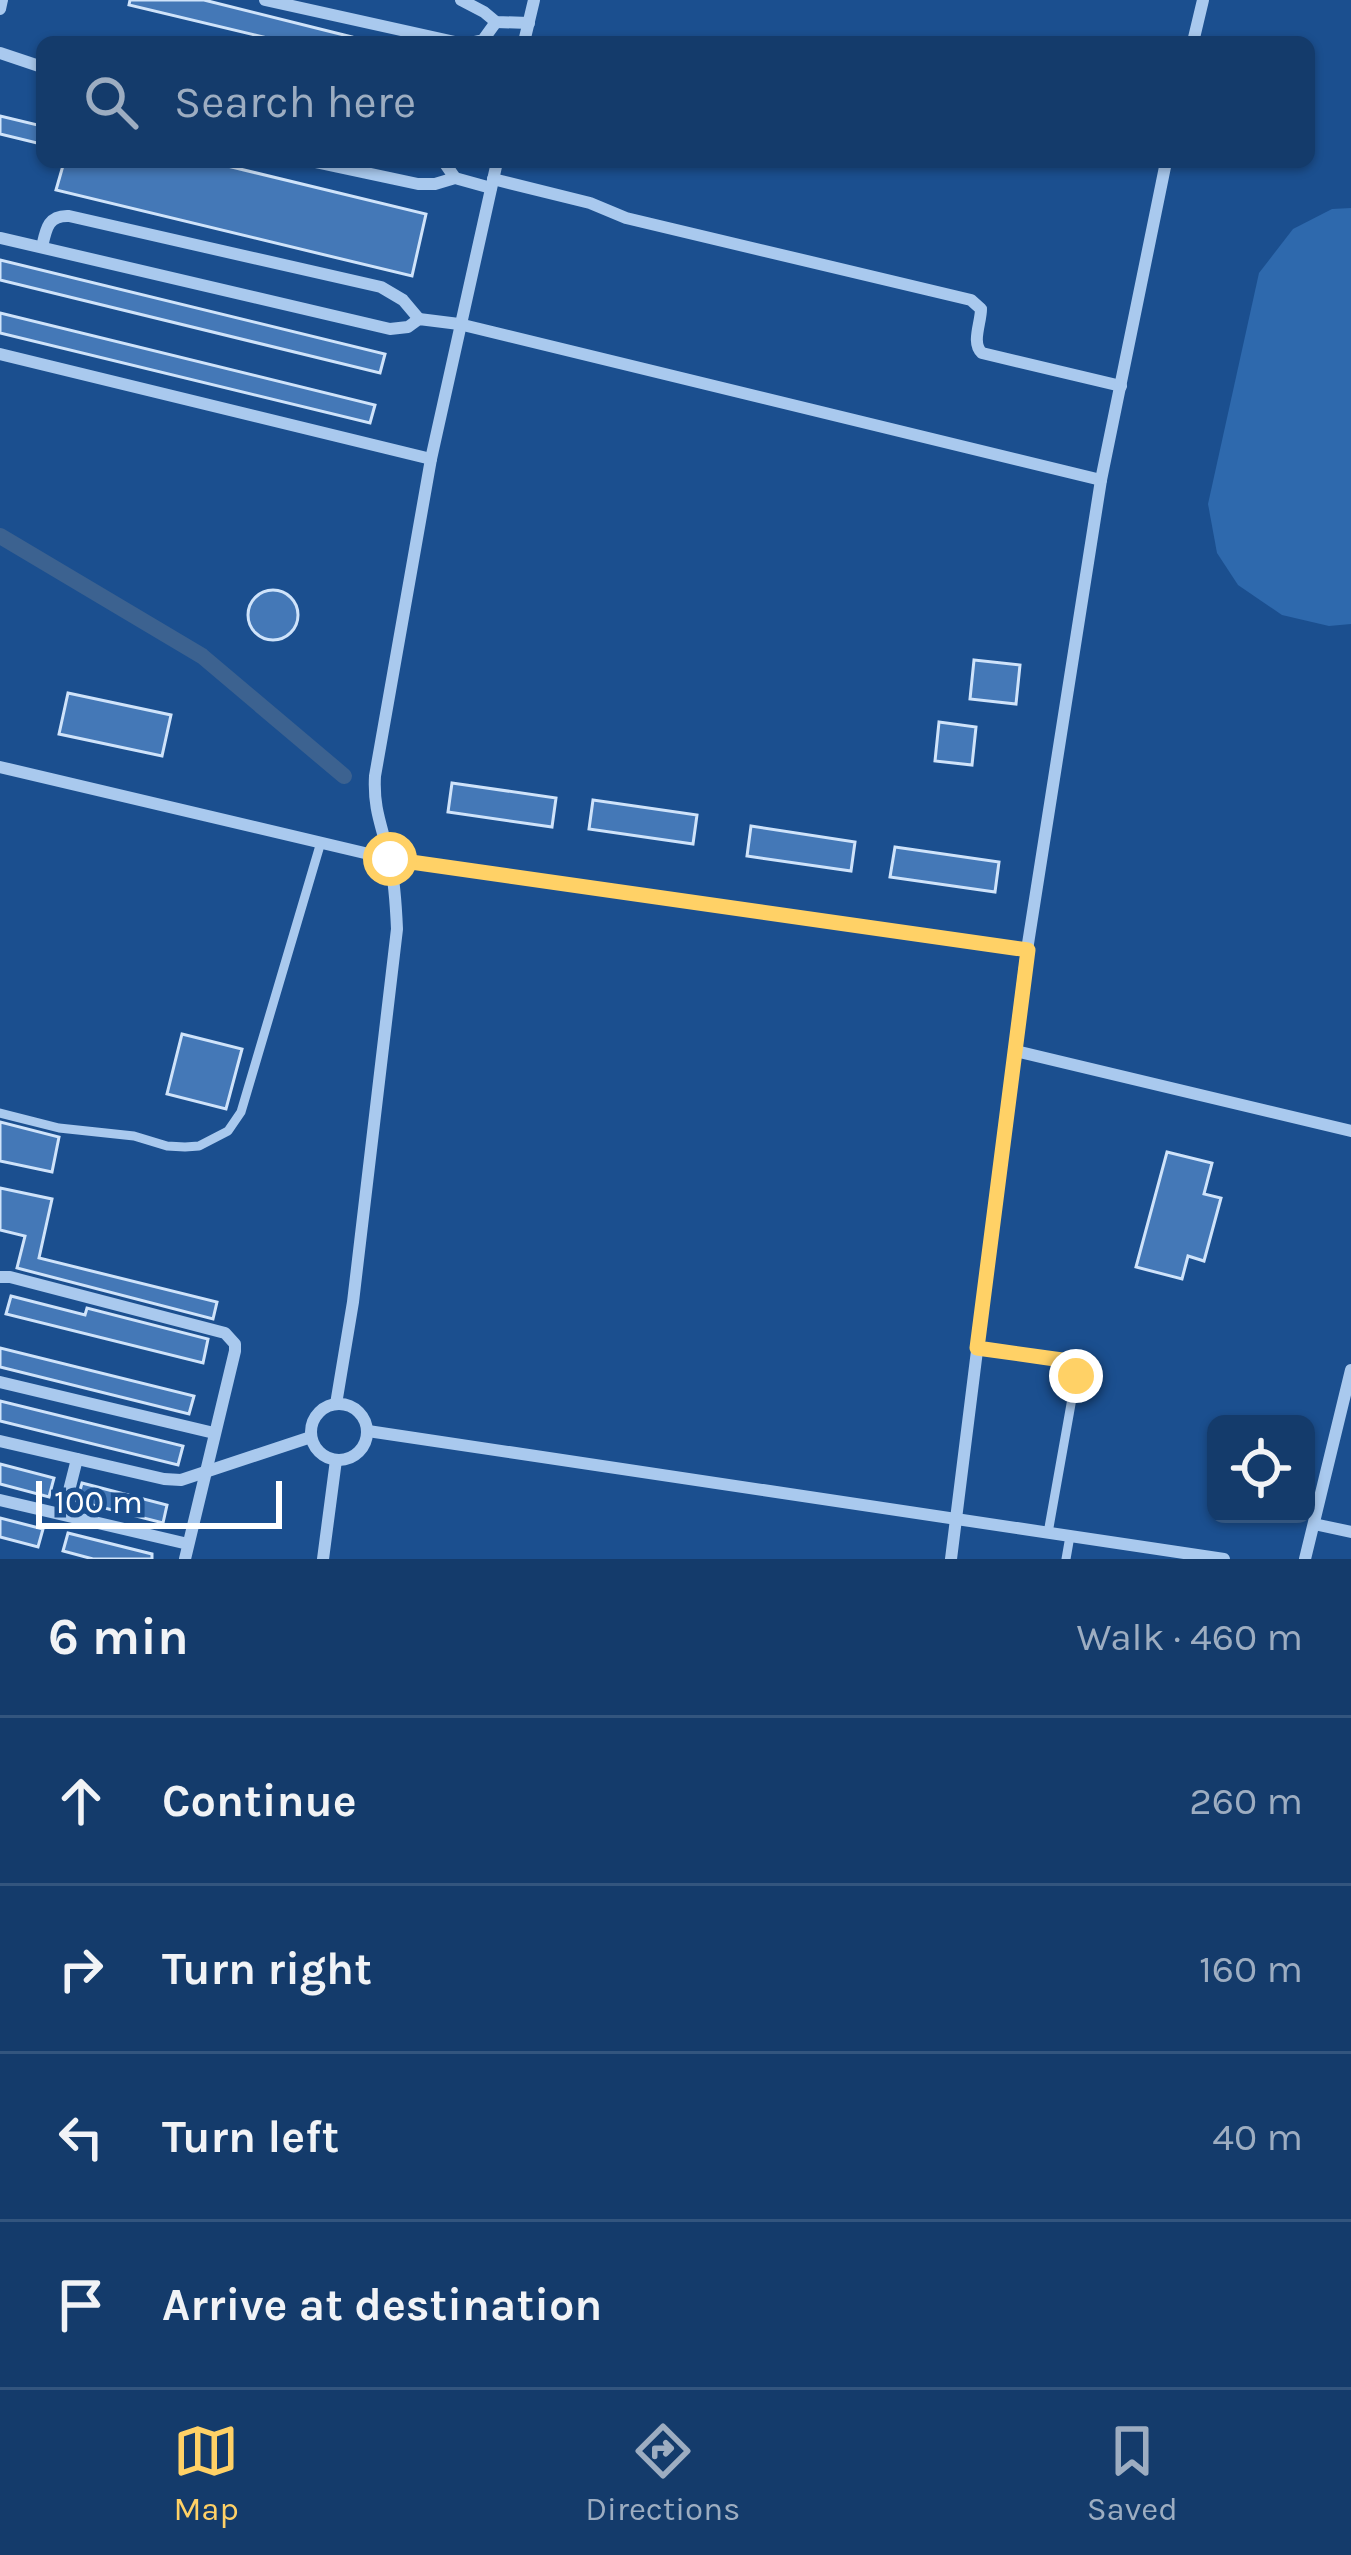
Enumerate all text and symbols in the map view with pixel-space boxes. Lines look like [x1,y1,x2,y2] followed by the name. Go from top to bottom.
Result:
[36,36,1315,168] search box
[78,69,144,135] icon: search
[174,76,416,128] text: Search here
[363,832,417,886] route start
[1049,1349,1103,1403] route end
[1207,1415,1315,1523] map controls
[1207,1415,1315,1523] button: locate
[36,1475,282,1528] scale bar
[54,1483,143,1521] text: 100 m
[48,1607,189,1667] text: 6 min
[1077,1614,1303,1660] text: Walk · 460 m
[48,1768,114,1834] icon: ahead
[162,1775,357,1827] text: Continue
[1189,1778,1303,1824] text: 260 m
[48,1936,114,2002] icon: right
[162,1943,372,1995] text: Turn right
[1199,1946,1303,1992] text: 160 m
[48,2104,114,2170] icon: left
[162,2111,339,2163] text: Turn left
[1212,2114,1303,2160] text: 40 m
[48,2272,114,2338] icon: arrive
[162,2279,602,2331] text: Arrive at destination
[173,2418,239,2528] tab: Map
[585,2418,740,2528] tab: Directions
[1087,2418,1178,2528] tab: Saved

